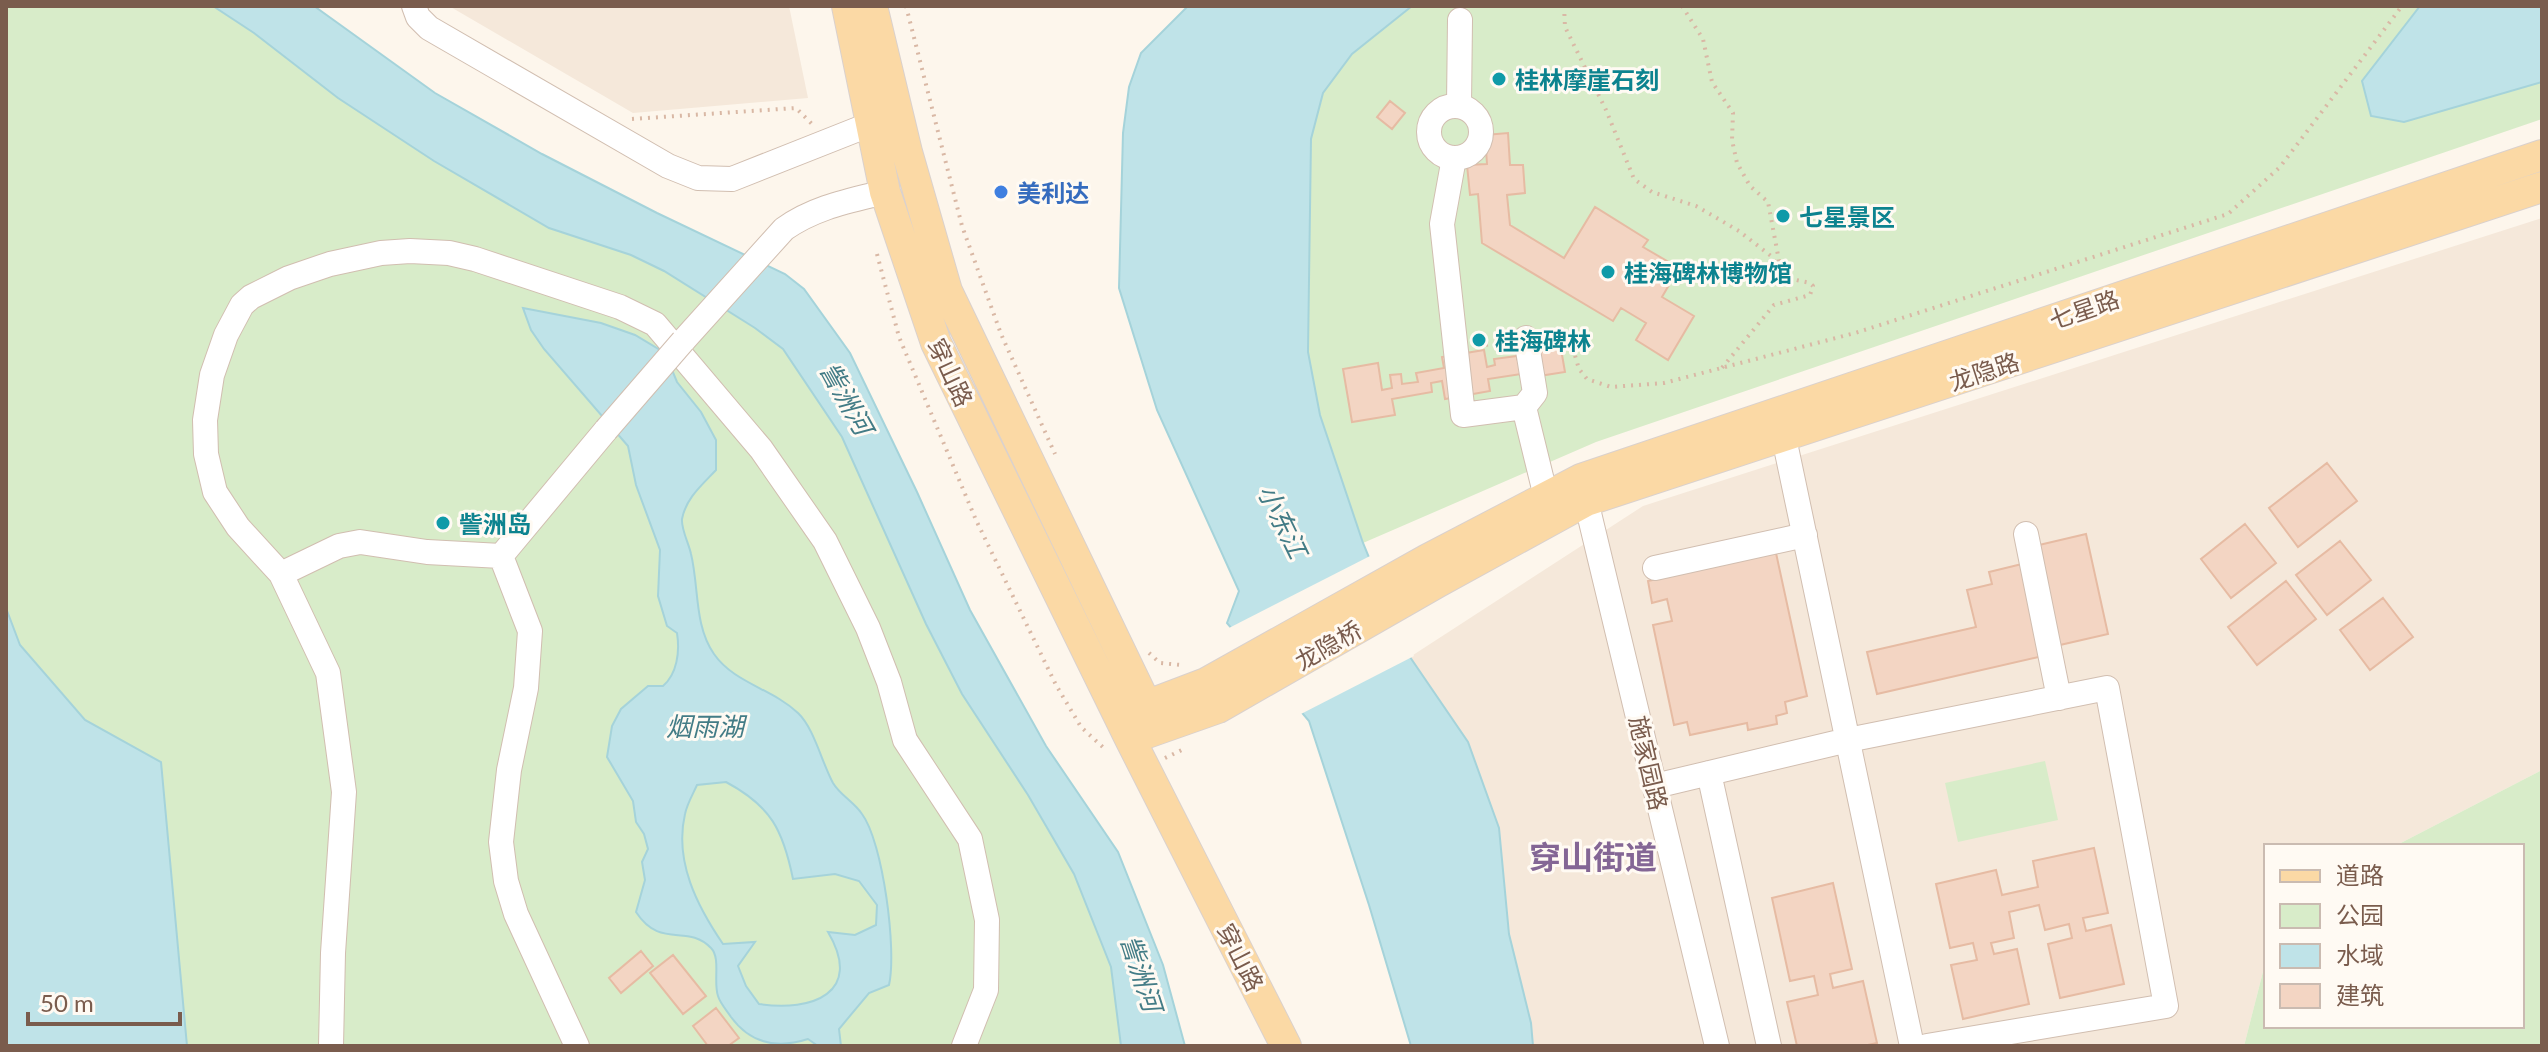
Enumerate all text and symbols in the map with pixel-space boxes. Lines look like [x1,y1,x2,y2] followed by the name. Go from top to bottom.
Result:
[1515,65,1659,94] place label: 桂林摩崖石刻
[1490,70,1508,88] marker: 桂林摩崖石刻
[1017,178,1089,207] place label: 美利达
[992,183,1010,201] marker: 美利达
[1799,202,1895,231] place label: 七星景区
[1774,207,1792,225] marker: 七星景区
[1624,258,1792,287] place label: 桂海碑林博物馆
[1599,263,1617,281] marker: 桂海碑林博物馆
[2045,284,2123,334] street label: 七星路
[1495,326,1591,355] place label: 桂海碑林
[1470,331,1488,349] marker: 桂海碑林
[923,333,979,411] street label: 穿山路
[1945,346,2023,396] street label: 龙隐路
[814,356,882,444] water label: 訾洲河
[1252,479,1316,566] water label: 小东江
[459,509,531,538] place label: 訾洲岛
[434,514,452,532] marker: 訾洲岛
[1290,614,1366,676] street label: 龙隐桥
[666,710,748,742] water label: 烟雨湖
[1624,713,1674,813] street label: 施家园路
[1529,837,1657,876] district label: 穿山街道
[2264,844,2524,1028] legend
[2336,860,2384,889] text: 道路
[2336,900,2384,929] text: 公园
[1212,918,1270,996] street label: 穿山路
[1115,931,1171,1020] water label: 訾洲河
[2336,940,2384,969] text: 水域
[28,976,180,1026] scale bar
[2336,980,2384,1009] text: 建筑
[40,988,94,1017] text: 50 m

